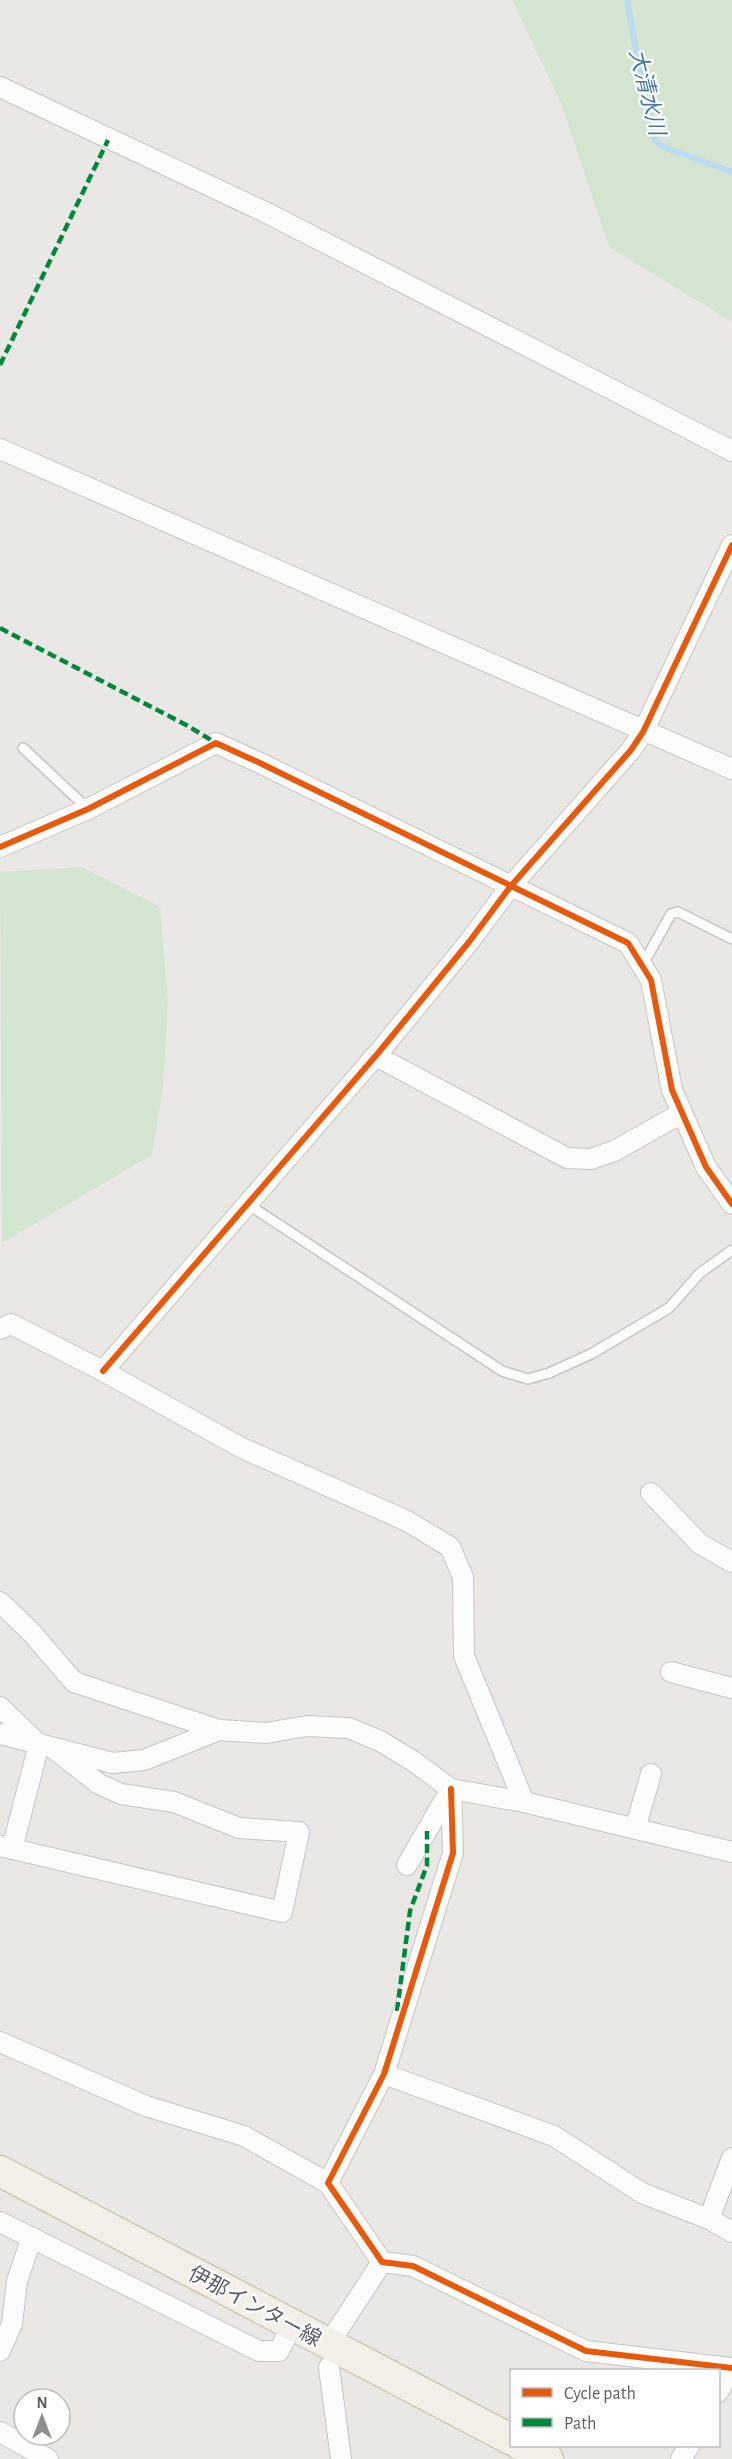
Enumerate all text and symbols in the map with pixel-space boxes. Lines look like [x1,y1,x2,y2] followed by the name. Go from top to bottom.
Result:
[626,47,670,140] water label: 大清水川
[185,2262,325,2350] street label: 伊那インター線
[510,2369,720,2447] legend
[564,2385,636,2403] text: Cycle path
[12,2387,72,2447] north arrow
[36,2395,48,2411] text: N
[564,2415,596,2433] text: Path

